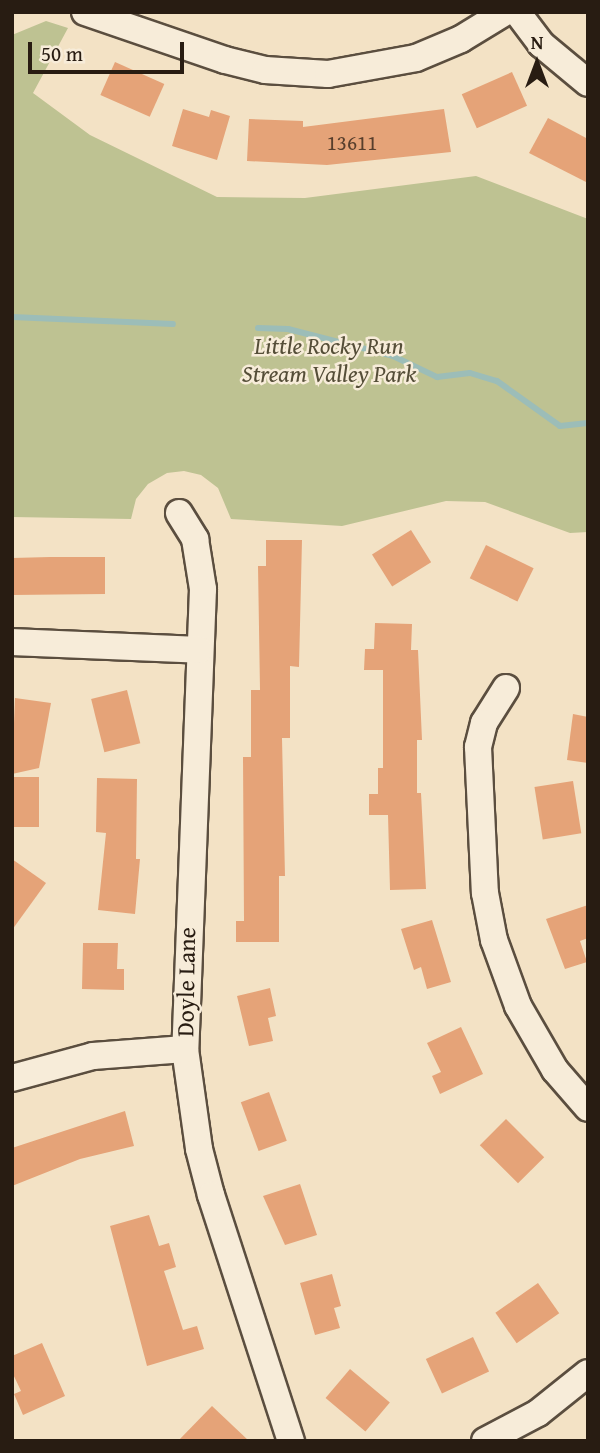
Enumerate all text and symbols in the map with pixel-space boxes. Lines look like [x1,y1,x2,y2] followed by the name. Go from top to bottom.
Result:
[32,28,187,72] scale bar
[502,28,572,98] north arrow
[531,28,543,56] text: N
[41,38,83,69] text: 50 m
[327,130,377,156] house number: 13611
[242,332,416,388] park label: Little Rocky Run Stream Valley Park
[171,927,201,1037] street label: Doyle Lane

